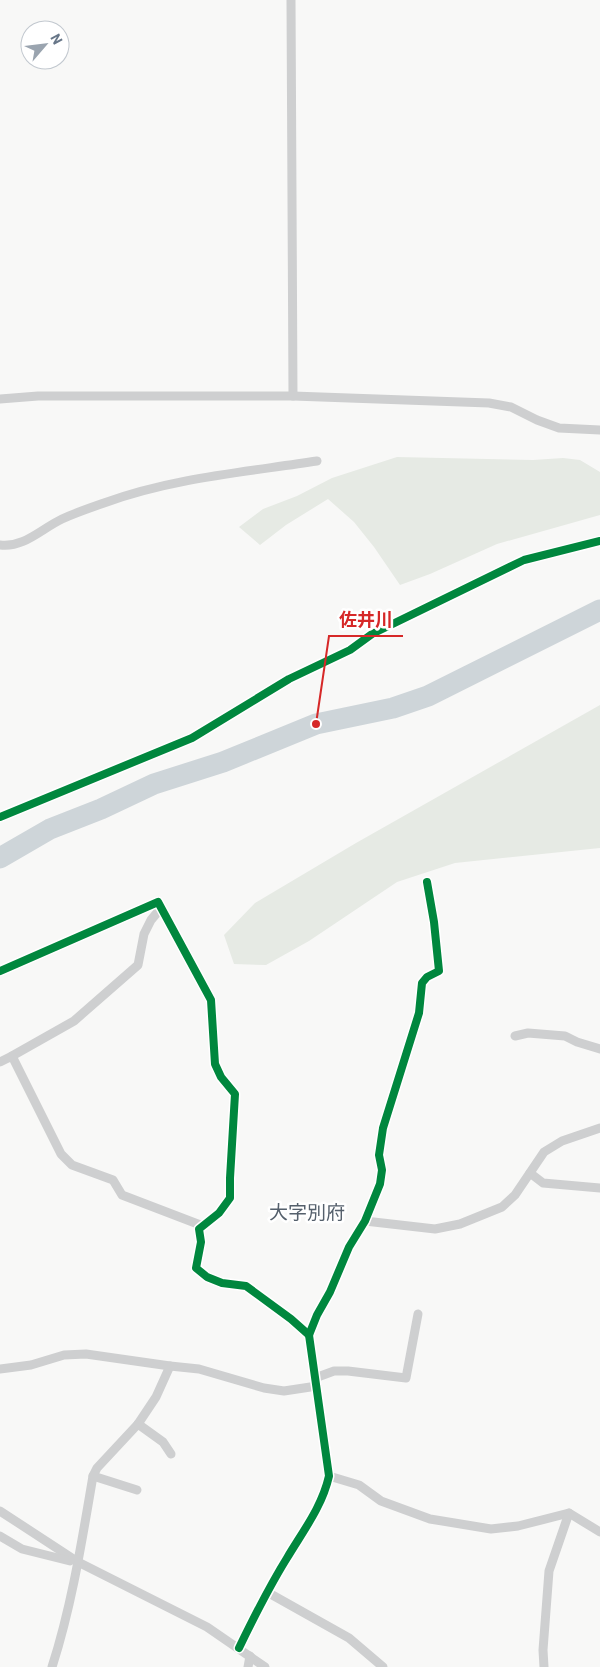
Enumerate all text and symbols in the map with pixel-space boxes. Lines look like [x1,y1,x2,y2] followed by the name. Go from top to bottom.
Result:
[20,20,70,70] north arrow
[47,31,67,47] text: N
[329,603,403,636] callout: 佐井川
[339,608,393,630] text: 佐井川
[269,1200,345,1223] district label: 大字別府

